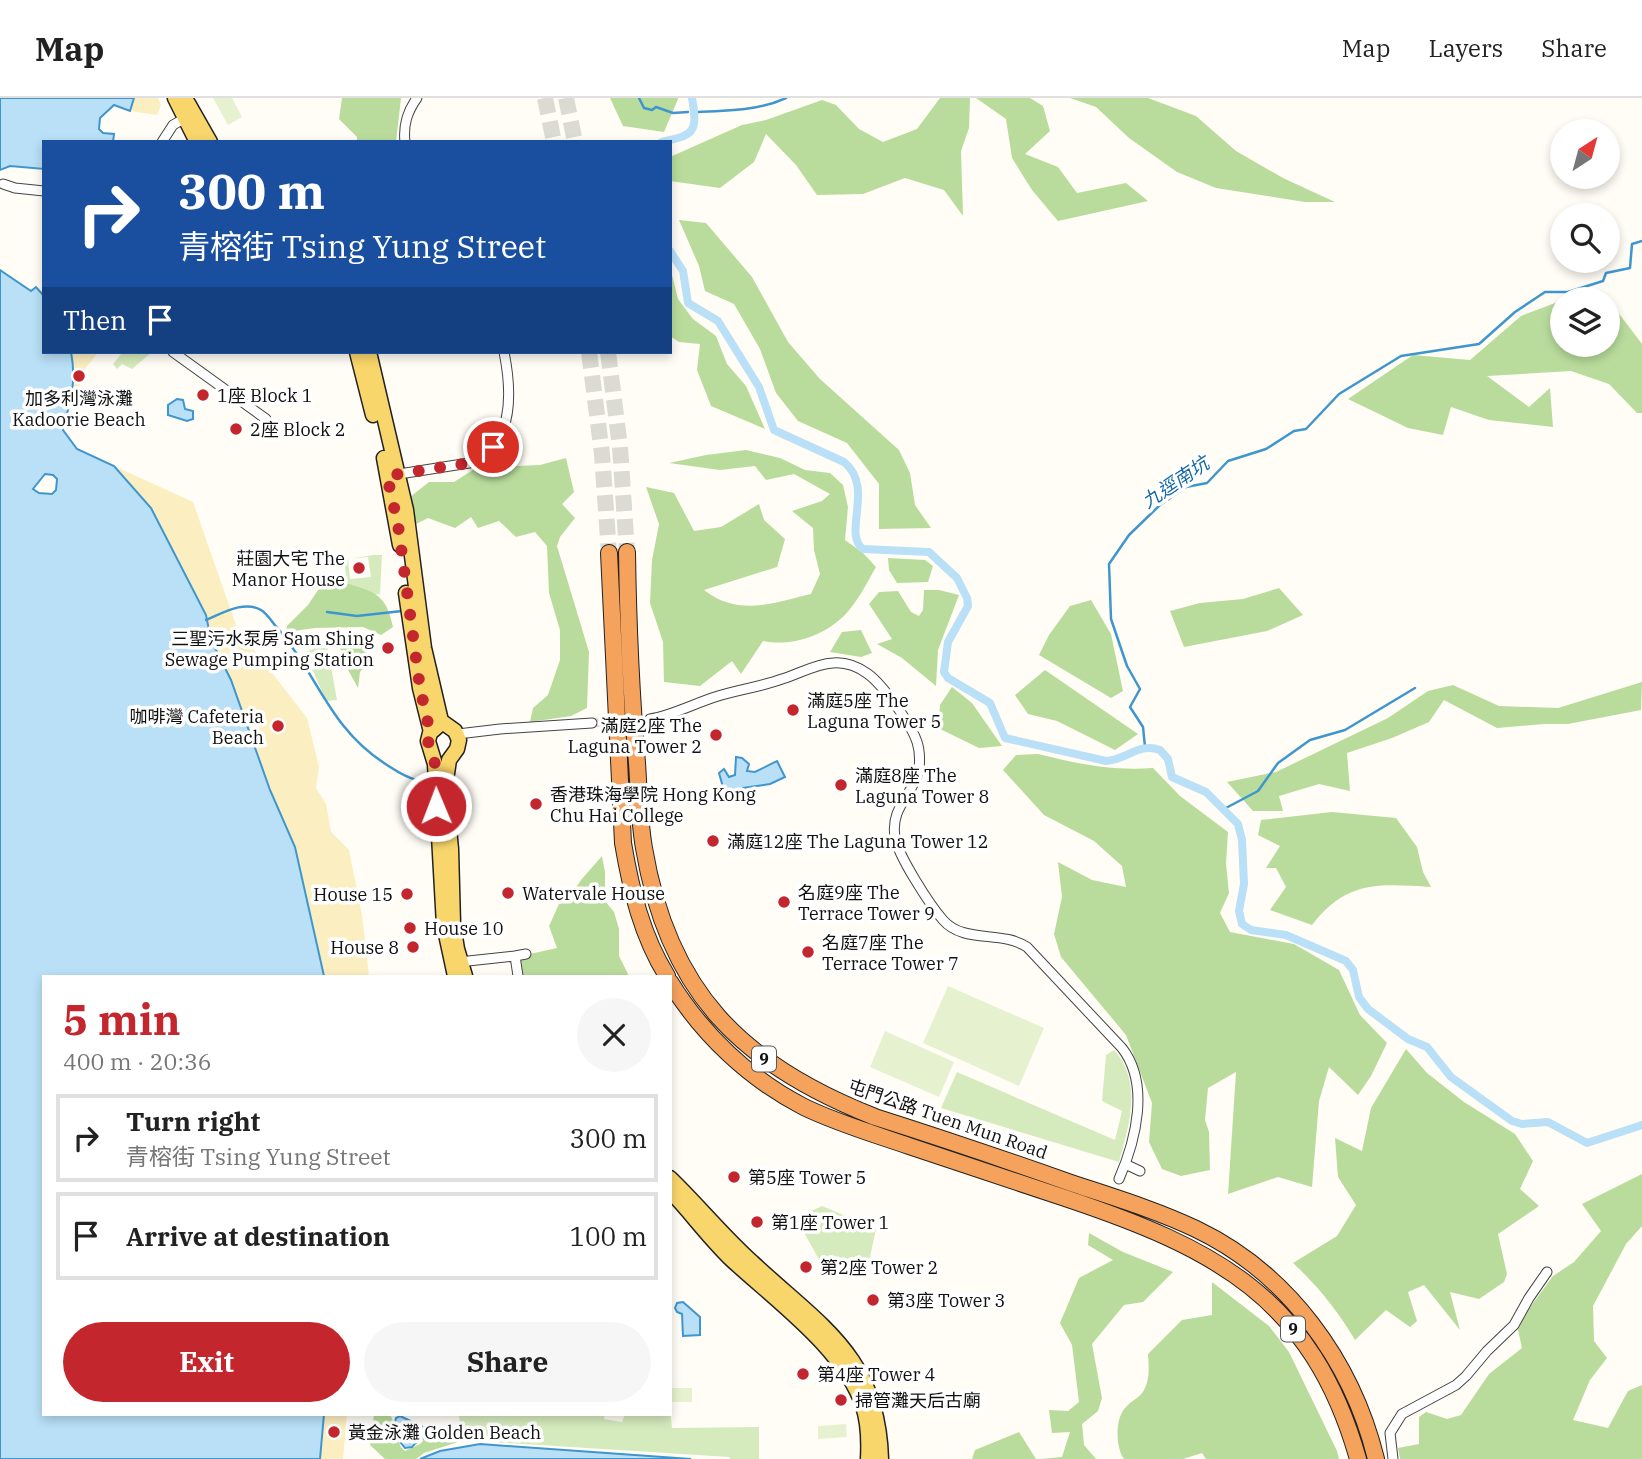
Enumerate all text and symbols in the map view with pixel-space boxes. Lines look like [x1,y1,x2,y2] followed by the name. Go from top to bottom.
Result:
[35,27,104,70] text: Map
[1342,32,1390,64] text: Map
[1428,32,1503,64] text: Layers
[1541,32,1607,64] text: Share
[1550,119,1620,189] north arrow
[1550,119,1620,357] map controls
[178,159,325,222] text: 300 m
[63,168,154,259] icon: right
[1550,203,1620,273] button: search
[178,225,546,267] text: 青榕街 Tsing Yung Street
[1550,287,1620,357] button: layers
[141,301,179,339] icon: arrive
[63,303,127,337] text: Then
[71,368,87,384] marker: 加多利灣泳灘 Kadoorie Beach
[217,384,313,407] place label: 1座 Block 1
[12,387,146,431] place label: 加多利灣泳灘 Kadoorie Beach
[195,387,211,403] marker: 1座 Block 1
[463,417,523,477] pin
[250,418,346,441] place label: 2座 Block 2
[228,421,244,437] marker: 2座 Block 2
[474,428,512,466] icon: arrive
[1137,449,1216,513] water label: 九逕南坑
[232,547,345,591] place label: 莊園大宅 The Manor House
[351,560,367,576] marker: 莊園大宅 The Manor House
[165,627,374,671] place label: 三聖污水泵房 Sam Shing Sewage Pumping Station
[380,640,396,656] marker: 三聖污水泵房 Sam Shing Sewage Pumping Station
[807,689,941,733] place label: 滿庭5座 The Laguna Tower 5
[785,702,801,718] marker: 滿庭5座 The Laguna Tower 5
[129,705,264,749] place label: 咖啡灣 Cafeteria Beach
[568,714,702,758] place label: 滿庭2座 The Laguna Tower 2
[270,718,286,734] marker: 咖啡灣 Cafeteria Beach
[708,727,724,743] marker: 滿庭2座 The Laguna Tower 2
[855,764,989,808] place label: 滿庭8座 The Laguna Tower 8
[399,769,473,843] position arrow
[833,777,849,793] marker: 滿庭8座 The Laguna Tower 8
[550,783,756,827] place label: 香港珠海學院 Hong Kong Chu Hai College
[528,796,544,812] marker: 香港珠海學院 Hong Kong Chu Hai College
[727,830,989,853] place label: 滿庭12座 The Laguna Tower 12
[705,833,721,849] marker: 滿庭12座 The Laguna Tower 12
[798,881,935,925] place label: 名庭9座 The Terrace Tower 9
[522,882,665,905] place label: Watervale House
[313,883,393,906] place label: House 15
[500,885,516,901] marker: Watervale House
[399,886,415,902] marker: House 15
[776,894,792,910] marker: 名庭9座 The Terrace Tower 9
[424,917,504,940] place label: House 10
[402,920,418,936] marker: House 10
[822,931,959,975] place label: 名庭7座 The Terrace Tower 7
[330,936,399,959] place label: House 8
[405,939,421,955] marker: House 8
[800,944,816,960] marker: 名庭7座 The Terrace Tower 7
[63,992,181,1047] text: 5 min
[577,998,651,1072] button: close
[63,1046,212,1076] text: 400 m · 20:36
[752,1046,776,1071] road number: 9
[845,1074,1051,1164] street label: 屯門公路 Tuen Mun Road
[126,1104,260,1138] text: Turn right
[67,1119,105,1157] icon: right
[569,1121,647,1155] text: 300 m
[126,1141,391,1171] text: 青榕街 Tsing Yung Street
[748,1166,866,1189] place label: 第5座 Tower 5
[726,1169,742,1185] marker: 第5座 Tower 5
[771,1211,889,1234] place label: 第1座 Tower 1
[749,1214,765,1230] marker: 第1座 Tower 1
[67,1217,105,1255] icon: arrive
[126,1219,390,1253] text: Arrive at destination
[569,1219,647,1253] text: 100 m
[820,1256,938,1279] place label: 第2座 Tower 2
[798,1259,814,1275] marker: 第2座 Tower 2
[887,1289,1005,1312] place label: 第3座 Tower 3
[865,1292,881,1308] marker: 第3座 Tower 3
[1281,1316,1305,1342] road number: 9
[63,1322,350,1402] button: Exit
[364,1322,651,1402] button: Share
[817,1363,935,1386] place label: 第4座 Tower 4
[795,1366,811,1382] marker: 第4座 Tower 4
[855,1389,981,1412] place label: 掃管灘天后古廟
[833,1392,849,1408] marker: 掃管灘天后古廟
[348,1421,541,1444] place label: 黃金泳灘 Golden Beach
[326,1424,342,1440] marker: 黃金泳灘 Golden Beach

